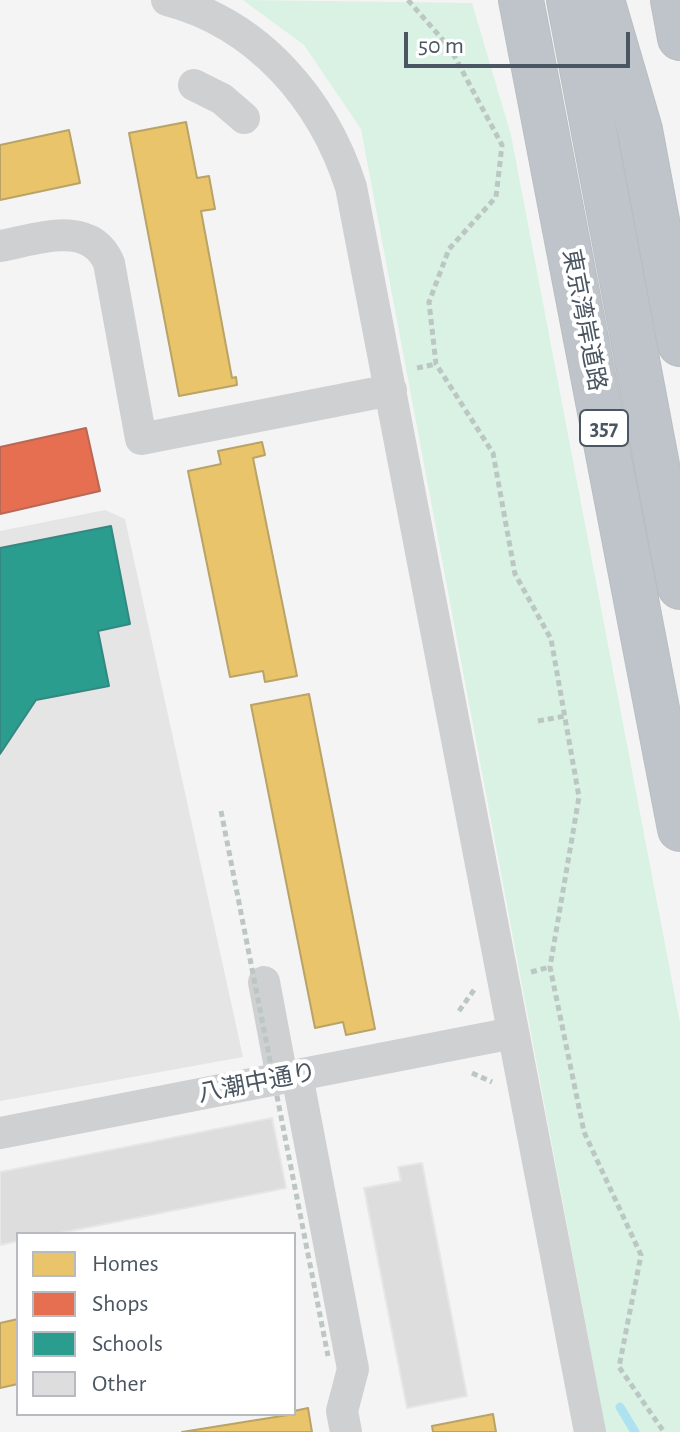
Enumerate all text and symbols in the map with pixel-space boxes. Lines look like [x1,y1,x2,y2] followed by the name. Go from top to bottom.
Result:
[408,16,634,66] scale bar
[418,34,464,58] text: 50 m
[556,247,612,393] street label: 東京湾岸道路
[580,410,628,446] road number: 357
[195,1057,319,1109] street label: 八潮中通り
[16,1232,296,1416] legend
[92,1252,159,1276] text: Homes
[92,1292,148,1316] text: Shops
[92,1332,163,1356] text: Schools
[92,1372,146,1396] text: Other

